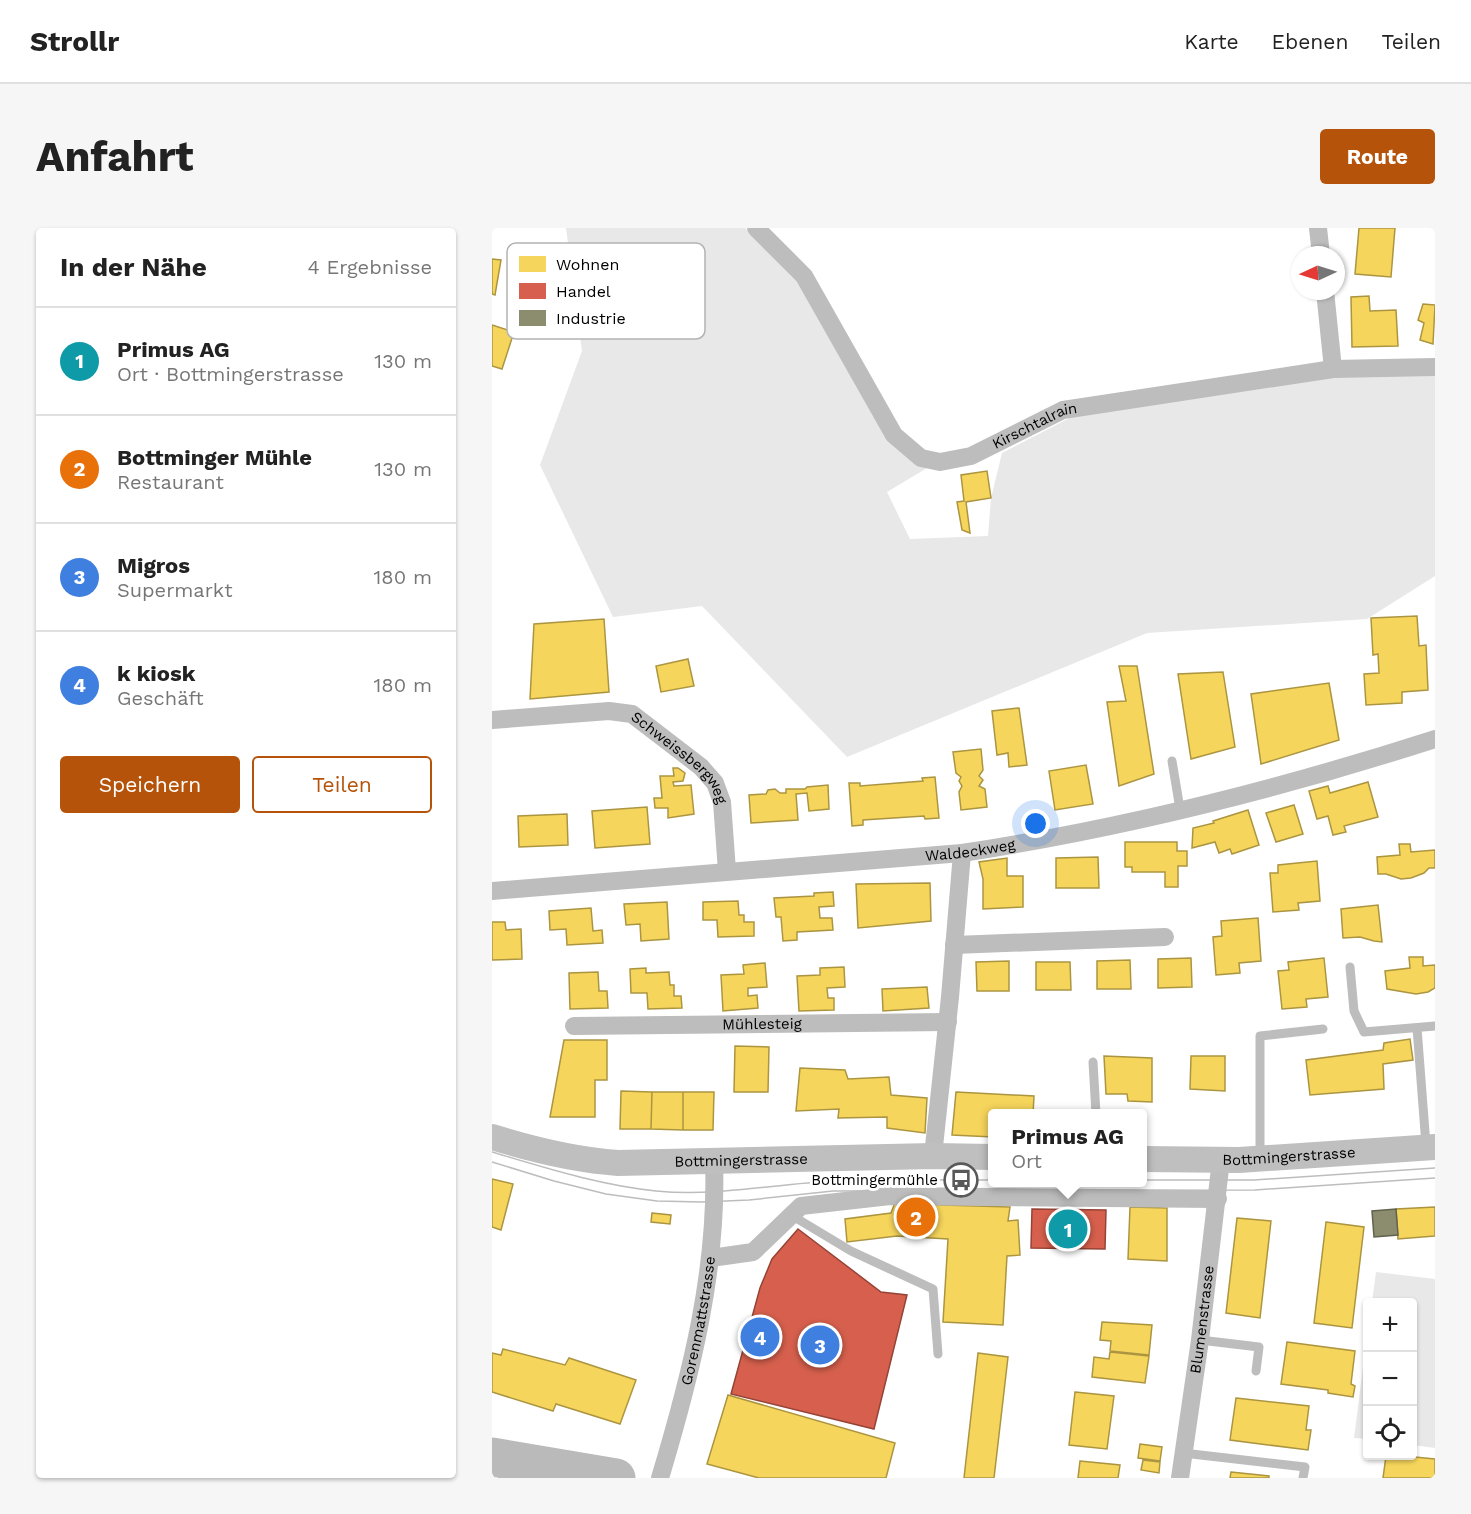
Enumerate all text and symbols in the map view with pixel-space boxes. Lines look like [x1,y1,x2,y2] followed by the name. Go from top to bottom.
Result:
[30,25,119,58] text: Strollr
[1184,29,1239,54] text: Karte
[1272,29,1348,54] text: Ebenen
[1381,29,1441,54] text: Teilen
[1320,129,1435,184] button: Route
[36,132,194,181] text: Anfahrt
[507,243,705,339] legend
[1291,246,1345,300] north arrow
[60,252,207,282] text: In der Nähe
[308,255,432,279] text: 4 Ergebnisse
[556,255,619,274] text: Wohnen
[556,282,611,301] text: Handel
[556,309,626,328] text: Industrie
[117,337,230,362] text: Primus AG
[75,349,84,373] text: 1
[374,349,432,373] text: 130 m
[117,362,344,386] text: Ort · Bottmingerstrasse
[989,399,1078,453] street label: Kirschtalrain
[117,445,312,470] text: Bottminger Mühle
[74,457,85,481] text: 2
[374,457,432,481] text: 130 m
[117,470,224,494] text: Restaurant
[117,553,190,578] text: Migros
[74,565,85,589] text: 3
[374,565,432,589] text: 180 m
[117,578,233,602] text: Supermarkt
[117,661,195,686] text: k kiosk
[73,673,86,697] text: 4
[374,673,432,697] text: 180 m
[117,686,204,710] text: Geschäft
[627,708,731,806] street label: Schweissbergweg
[60,756,240,813] button: Speichern
[252,756,432,813] button: Teilen
[1021,809,1050,838] your location
[924,835,1017,865] street label: Waldeckweg
[722,1015,802,1033] street label: Mühlesteig
[988,1109,1147,1187] popup
[1011,1124,1124,1149] text: Primus AG
[1222,1143,1356,1169] street label: Bottmingerstrasse
[1011,1149,1042,1173] text: Ort
[674,1150,808,1171] street label: Bottmingerstrasse
[943,1162,979,1198] bus stop icon: Bottmingermühle
[811,1171,938,1189] place label: Bottmingermühle
[896,1194,936,1240] pin: 2
[1048,1206,1088,1252] pin: 1
[677,1255,719,1387] street label: Gorenmattstrasse
[1186,1264,1218,1375] street label: Blumenstrasse
[1363,1298,1417,1460] map controls
[1363,1298,1417,1352] button: +
[740,1314,780,1360] pin: 4
[800,1322,840,1368] pin: 3
[1363,1352,1417,1406] button: −
[1363,1406,1417,1460] button: locate

